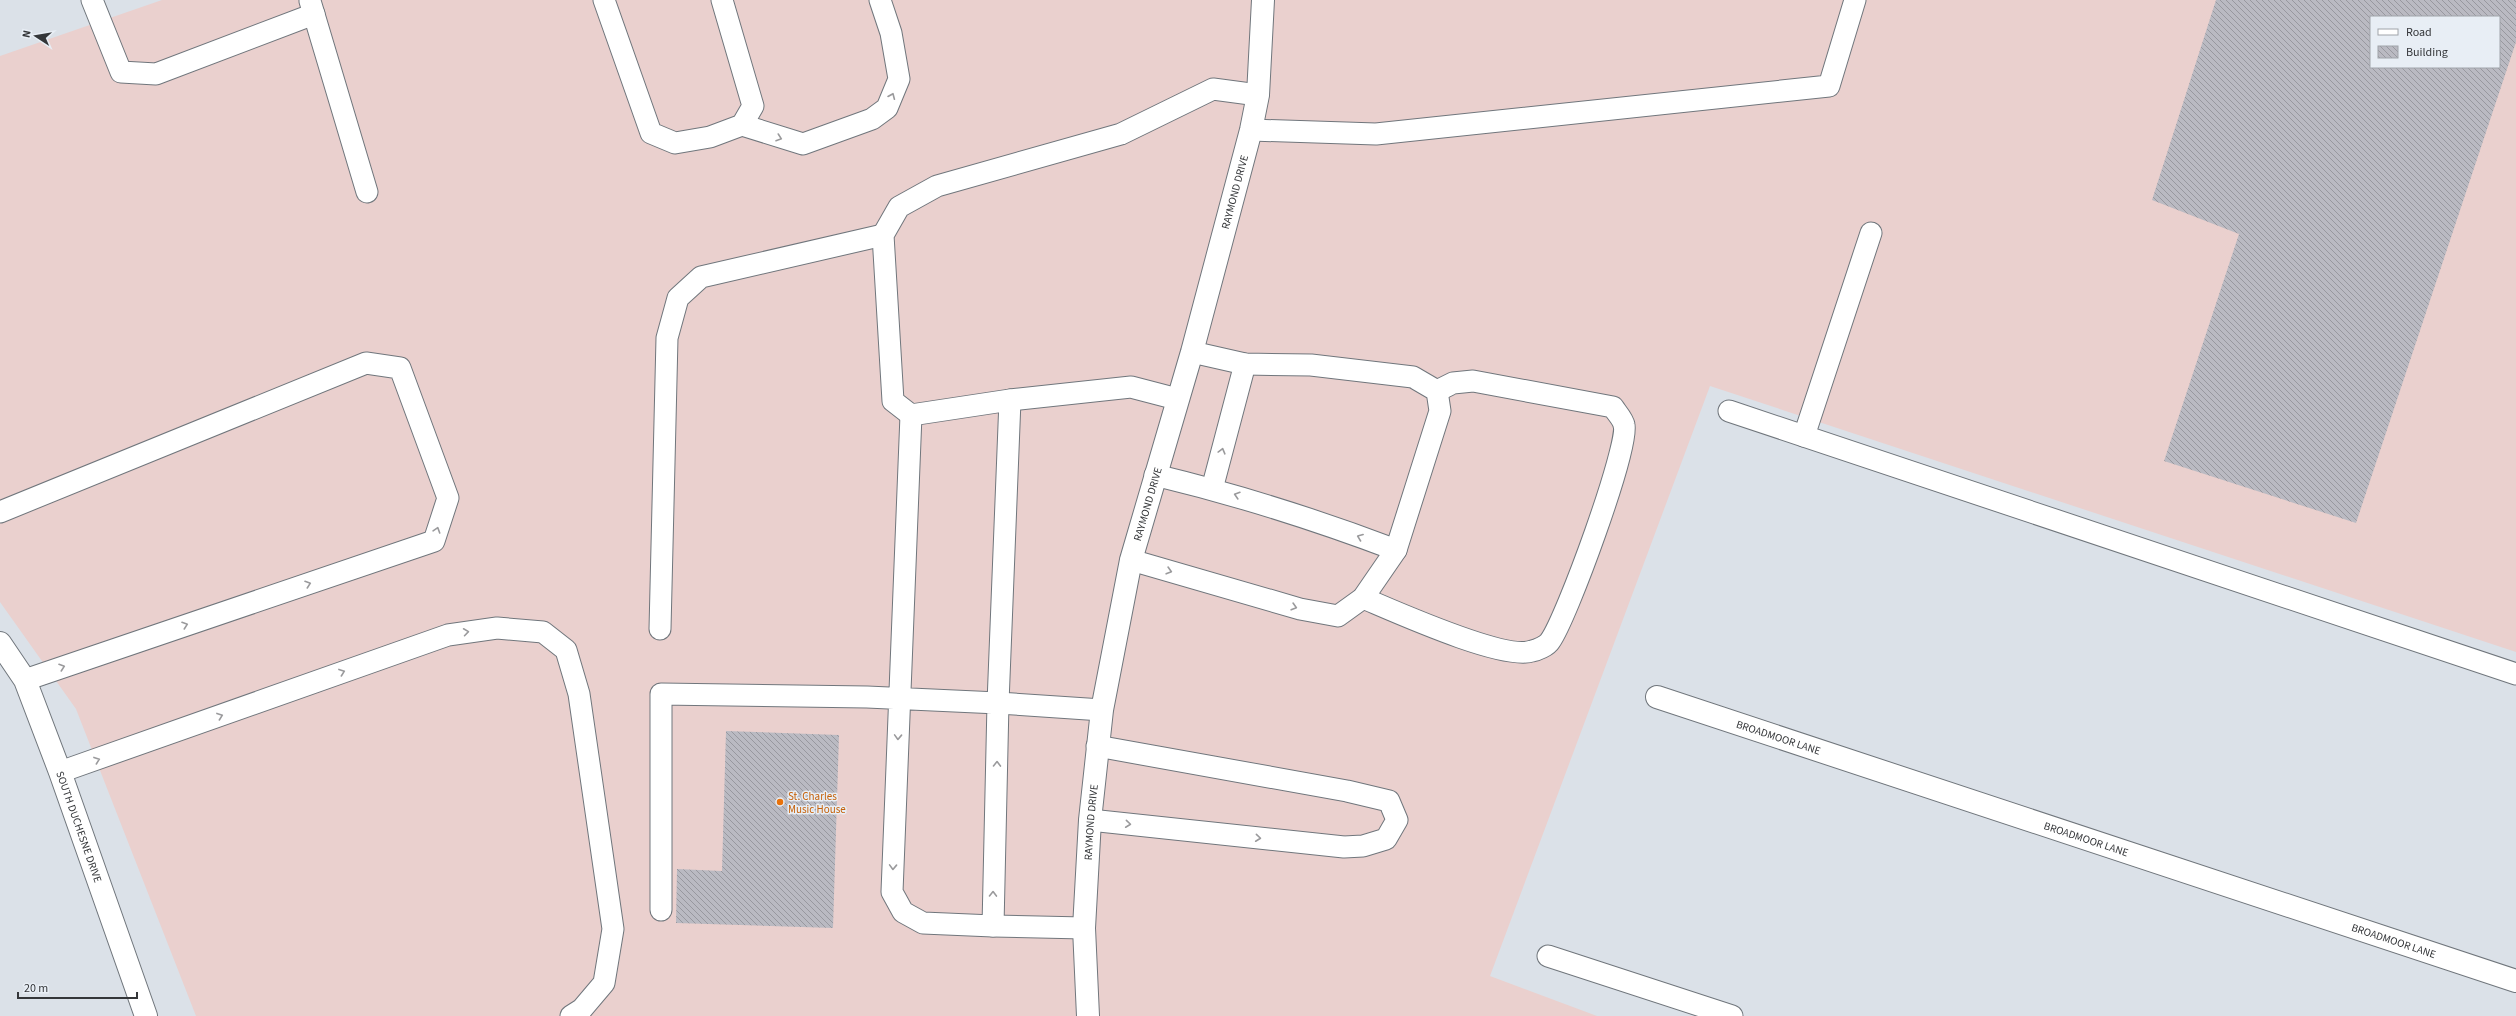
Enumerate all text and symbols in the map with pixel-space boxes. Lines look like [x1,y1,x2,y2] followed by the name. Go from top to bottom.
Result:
[16,16,56,56] north arrow
[2370,16,2500,68] legend
[2406,24,2432,41] text: Road
[19,29,35,39] text: N
[2406,44,2448,61] text: Building
[887,92,895,99] one-way arrow
[775,133,782,142] one-way arrow
[1217,153,1252,231] street label: RAYMOND DRIVE
[1217,448,1226,455] one-way arrow
[1130,465,1165,543] street label: RAYMOND DRIVE
[1233,491,1240,500] one-way arrow
[432,527,441,534] one-way arrow
[1357,533,1364,541] one-way arrow
[1165,566,1172,575] one-way arrow
[305,580,312,588] one-way arrow
[1290,602,1297,611] one-way arrow
[182,621,189,630] one-way arrow
[463,628,469,637] one-way arrow
[58,663,65,671] one-way arrow
[339,669,346,677] one-way arrow
[216,712,223,721] one-way arrow
[1734,716,1823,758] street label: BROADMOOR LANE
[894,734,903,740] one-way arrow
[94,756,101,764] one-way arrow
[992,761,1001,767] one-way arrow
[53,769,106,885] street label: SOUTH DUCHESNE DRIVE
[1080,783,1101,861] street label: RAYMOND DRIVE
[788,789,846,817] place label: St. Charles Music House
[775,797,785,807] marker: St. Charles Music House
[2042,818,2130,860] street label: BROADMOOR LANE
[1125,820,1131,829] one-way arrow
[1255,833,1261,842] one-way arrow
[889,864,897,870] one-way arrow
[989,891,998,897] one-way arrow
[2350,920,2438,962] street label: BROADMOOR LANE
[18,974,137,1000] scale bar
[24,980,48,997] text: 20 m

